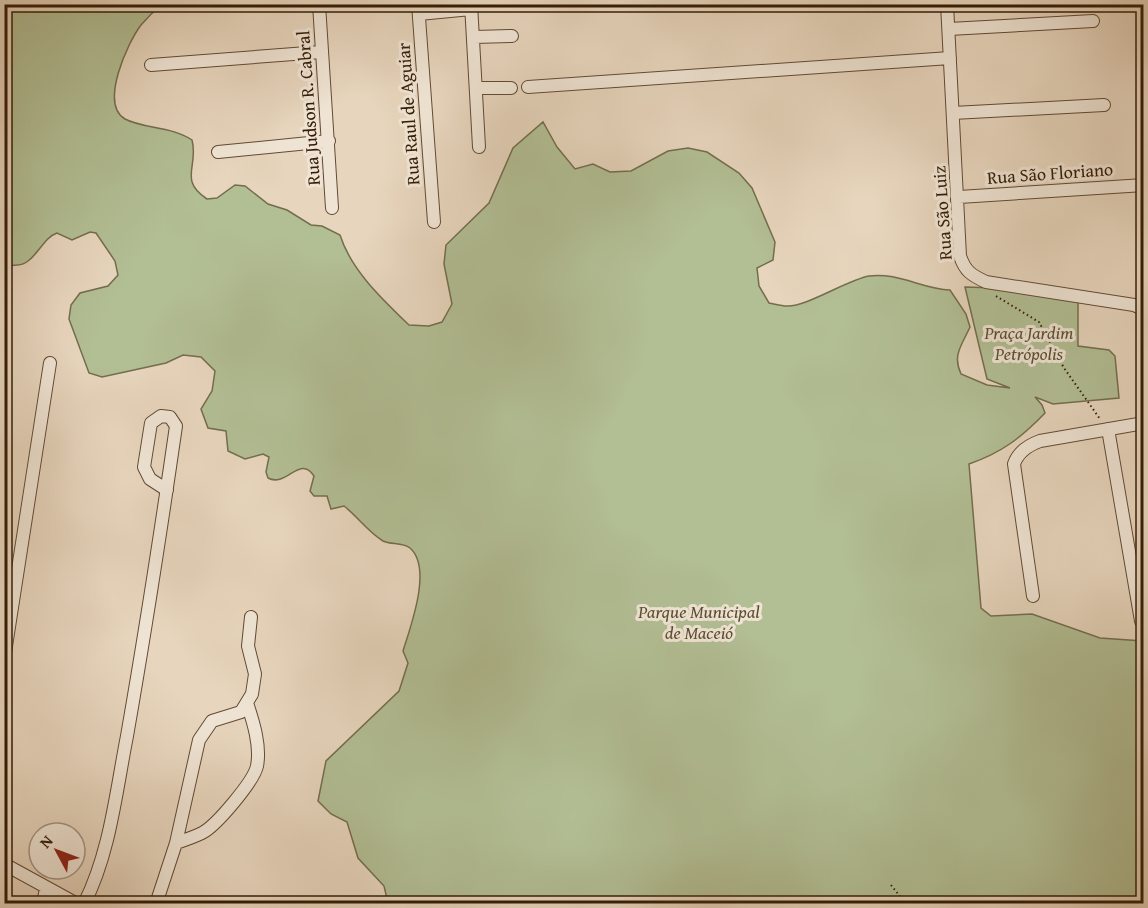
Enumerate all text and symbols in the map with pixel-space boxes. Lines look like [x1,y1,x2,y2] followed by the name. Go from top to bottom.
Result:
[289,30,327,186] street label: Rua Judson R. Cabral
[390,41,426,186] street label: Rua Raul de Aguiar
[986,155,1114,191] street label: Rua São Floriano
[925,165,959,261] street label: Rua São Luiz
[984,319,1073,367] park label: Praça Jardim Petrópolis
[637,598,760,646] park label: Parque Municipal de Maceió
[27,821,87,881] north arrow
[33,829,58,853] text: N

